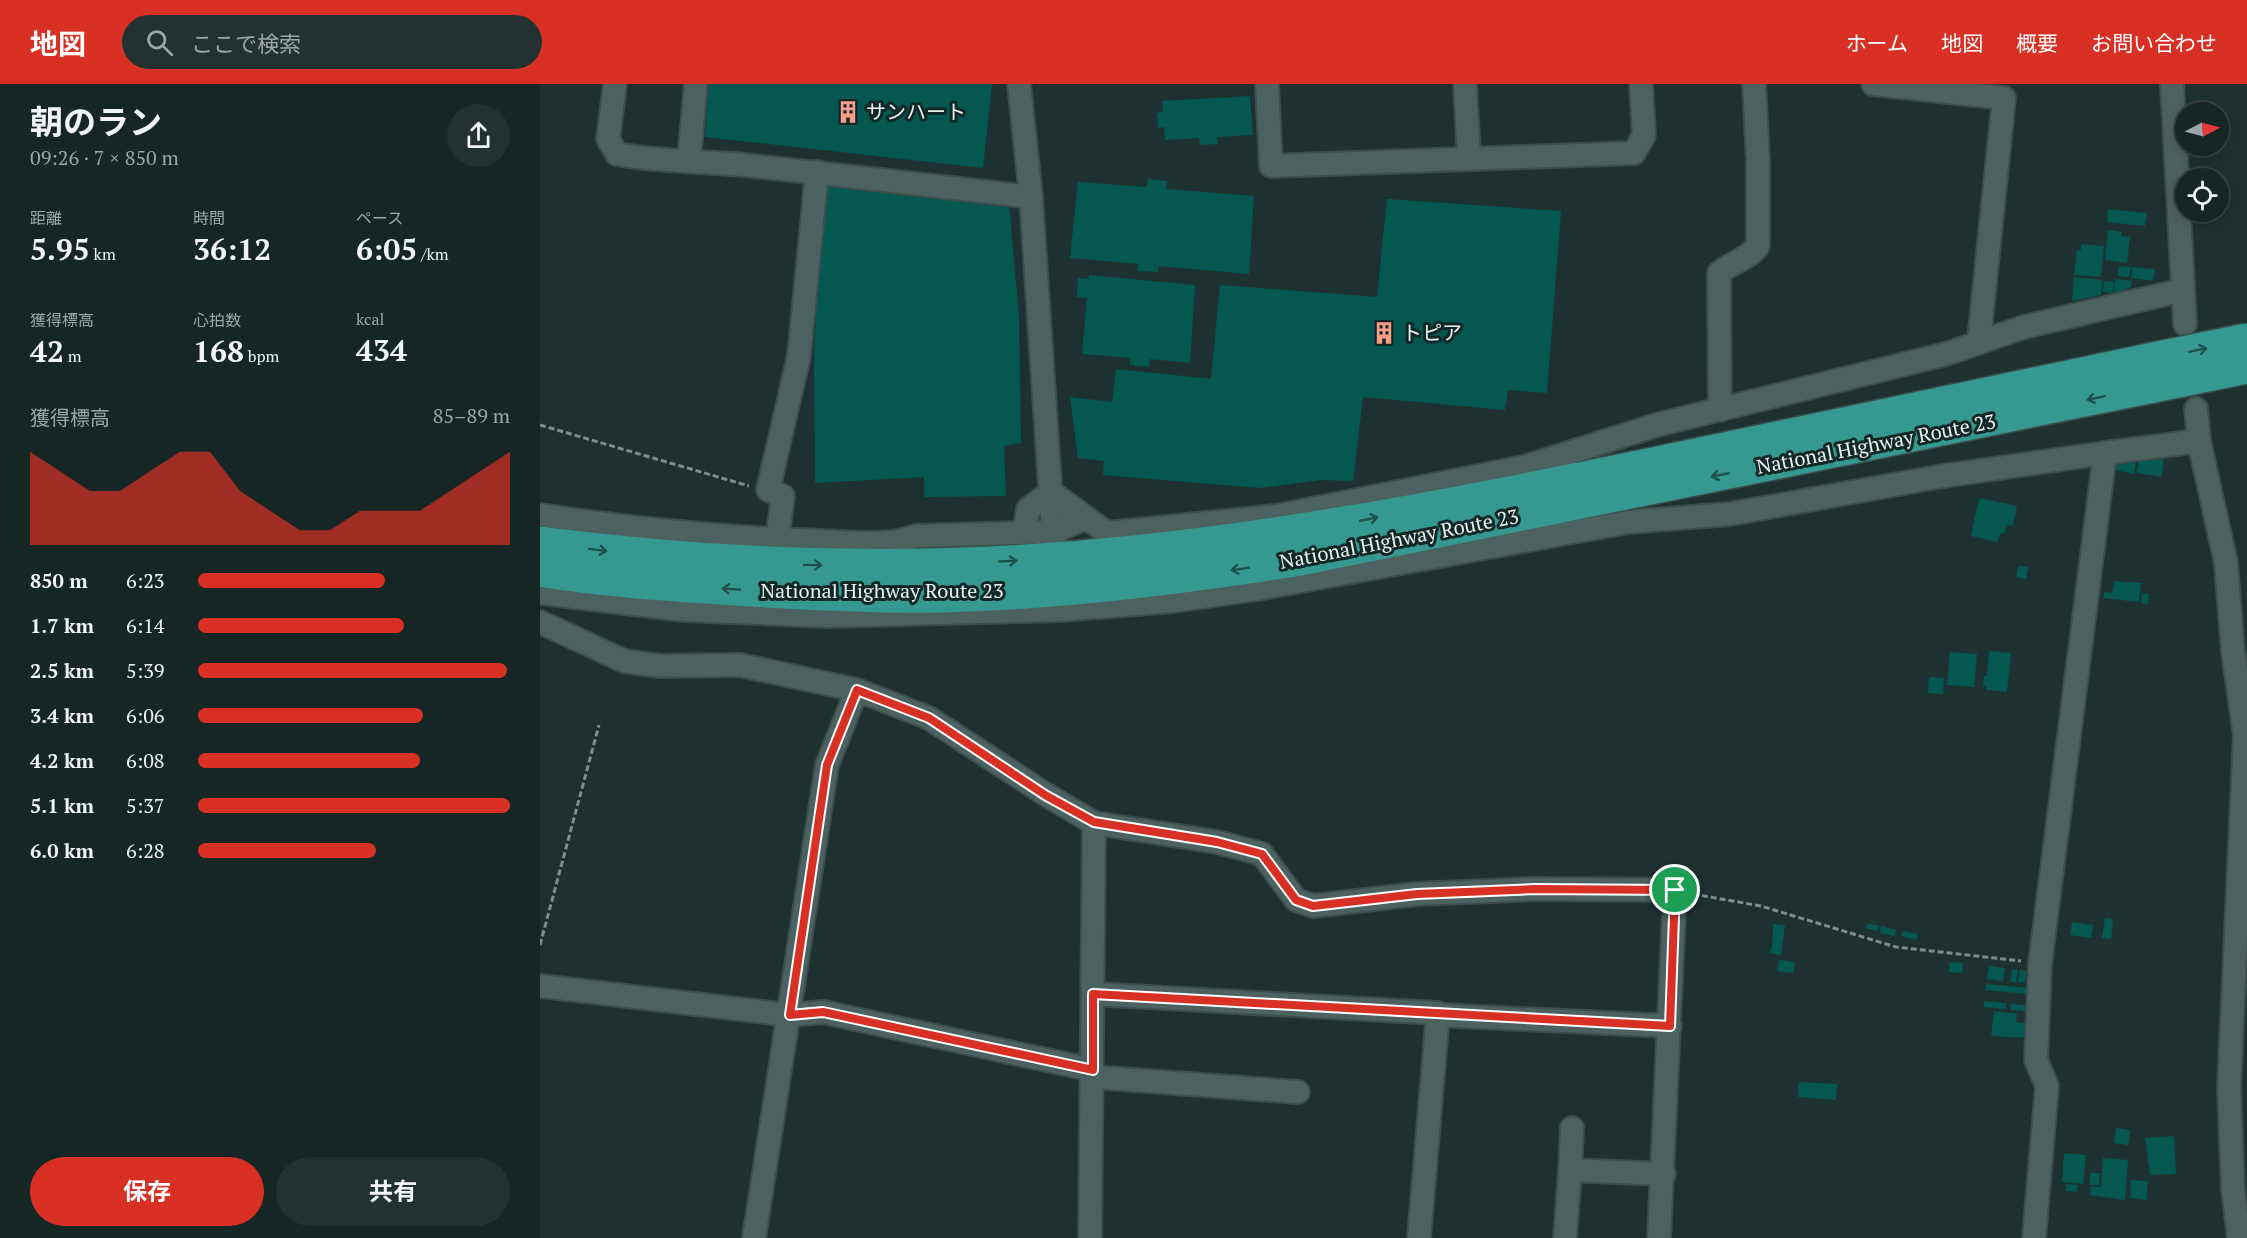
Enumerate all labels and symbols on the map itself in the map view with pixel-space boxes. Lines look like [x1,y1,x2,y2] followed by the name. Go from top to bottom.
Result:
[866,98,966,125] place label: サンハート
[835,99,861,125] building icon: サンハート
[2175,102,2229,156] north arrow
[1402,319,1462,346] place label: トピア
[1371,320,1397,346] building icon: トピア
[2188,344,2207,355] one-way arrow
[2087,393,2106,404] one-way arrow
[1754,407,1998,480] street label: National Highway Route 23
[1710,470,1730,481] one-way arrow
[1277,502,1521,575] street label: National Highway Route 23
[1358,514,1378,525] one-way arrow
[588,545,607,556] one-way arrow
[998,556,1018,567] one-way arrow
[803,559,823,570] one-way arrow
[1230,563,1250,574] one-way arrow
[760,577,1004,604] street label: National Highway Route 23
[722,583,742,594] one-way arrow
[1649,864,1700,915] pin

